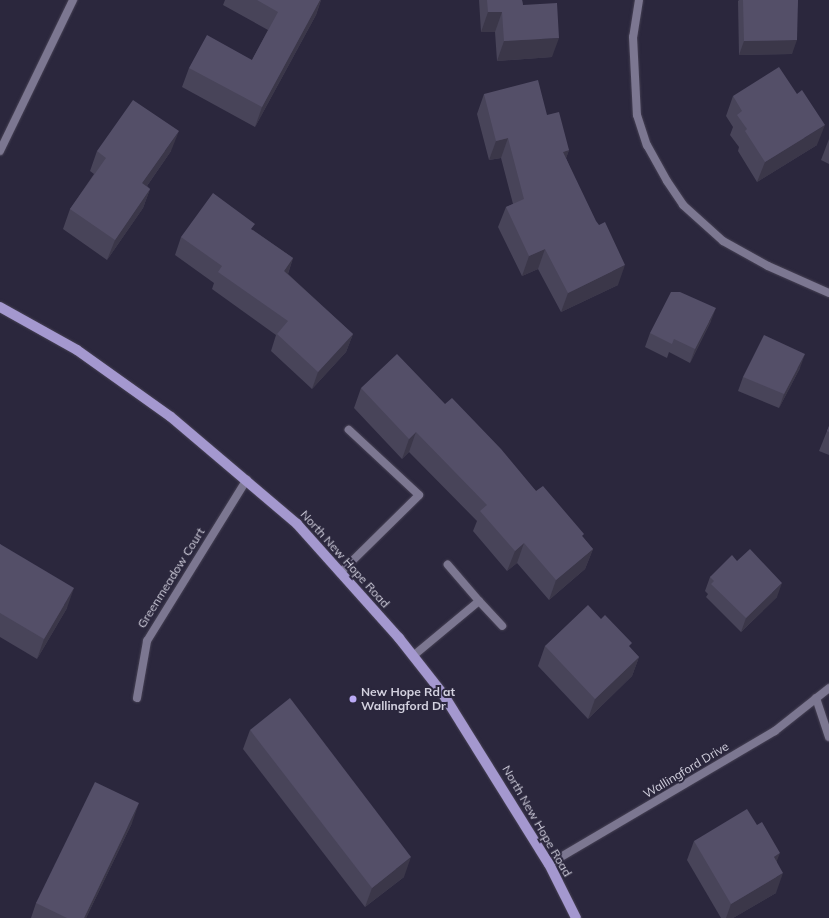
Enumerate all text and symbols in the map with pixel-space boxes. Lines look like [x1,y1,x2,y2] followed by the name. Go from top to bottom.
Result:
[297,507,393,611] street label: North New Hope Road
[134,525,208,631] street label: Greenmeadow Court
[361,685,455,713] place label: New Hope Rd at Wallingford Dr
[348,694,358,704] marker: New Hope Rd at Wallingford Dr
[641,739,731,801] street label: Wallingford Drive
[499,763,575,879] street label: North New Hope Road

